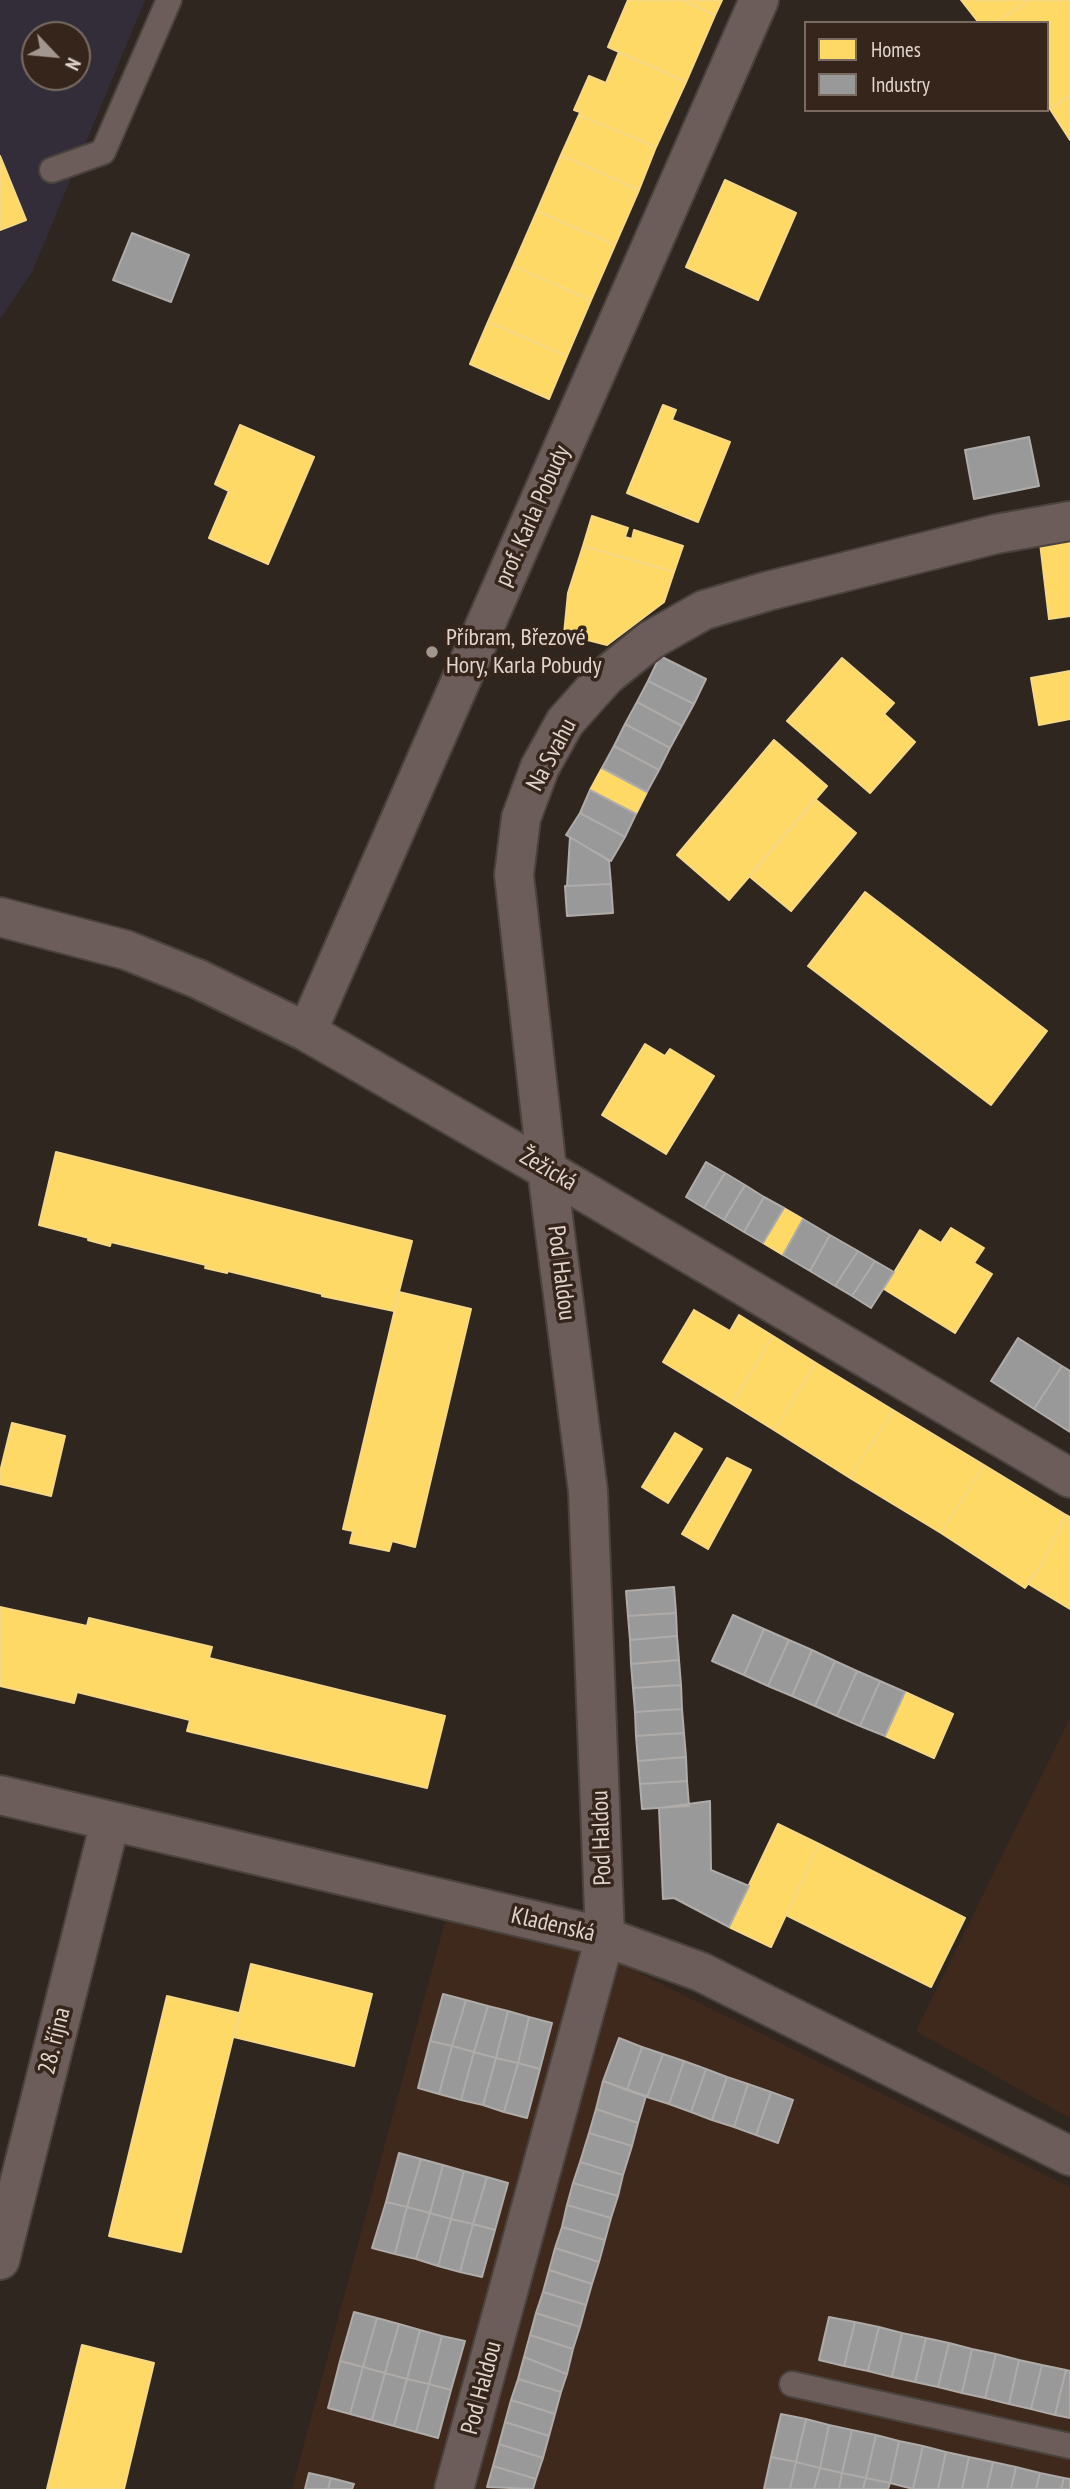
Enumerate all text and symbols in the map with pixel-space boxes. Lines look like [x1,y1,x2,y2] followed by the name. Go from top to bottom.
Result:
[21,21,91,91] north arrow
[804,21,1049,112] legend
[871,36,921,63] text: Homes
[60,54,86,74] text: N
[871,71,930,98] text: Industry
[489,441,577,591] street label: prof. Karla Pobudy
[446,624,602,680] place label: Příbram, Březové Hory, Karla Pobudy
[424,644,440,660] marker: Příbram, Březové Hory, Karla Pobudy
[521,714,583,796] street label: Na Svahu
[515,1142,581,1198] street label: Žežická
[541,1224,581,1322] street label: Pod Haldou
[586,1790,618,1886] street label: Pod Haldou
[508,1901,598,1949] street label: Kladenská
[33,2005,77,2077] street label: 28. října
[456,2338,508,2438] street label: Pod Haldou

